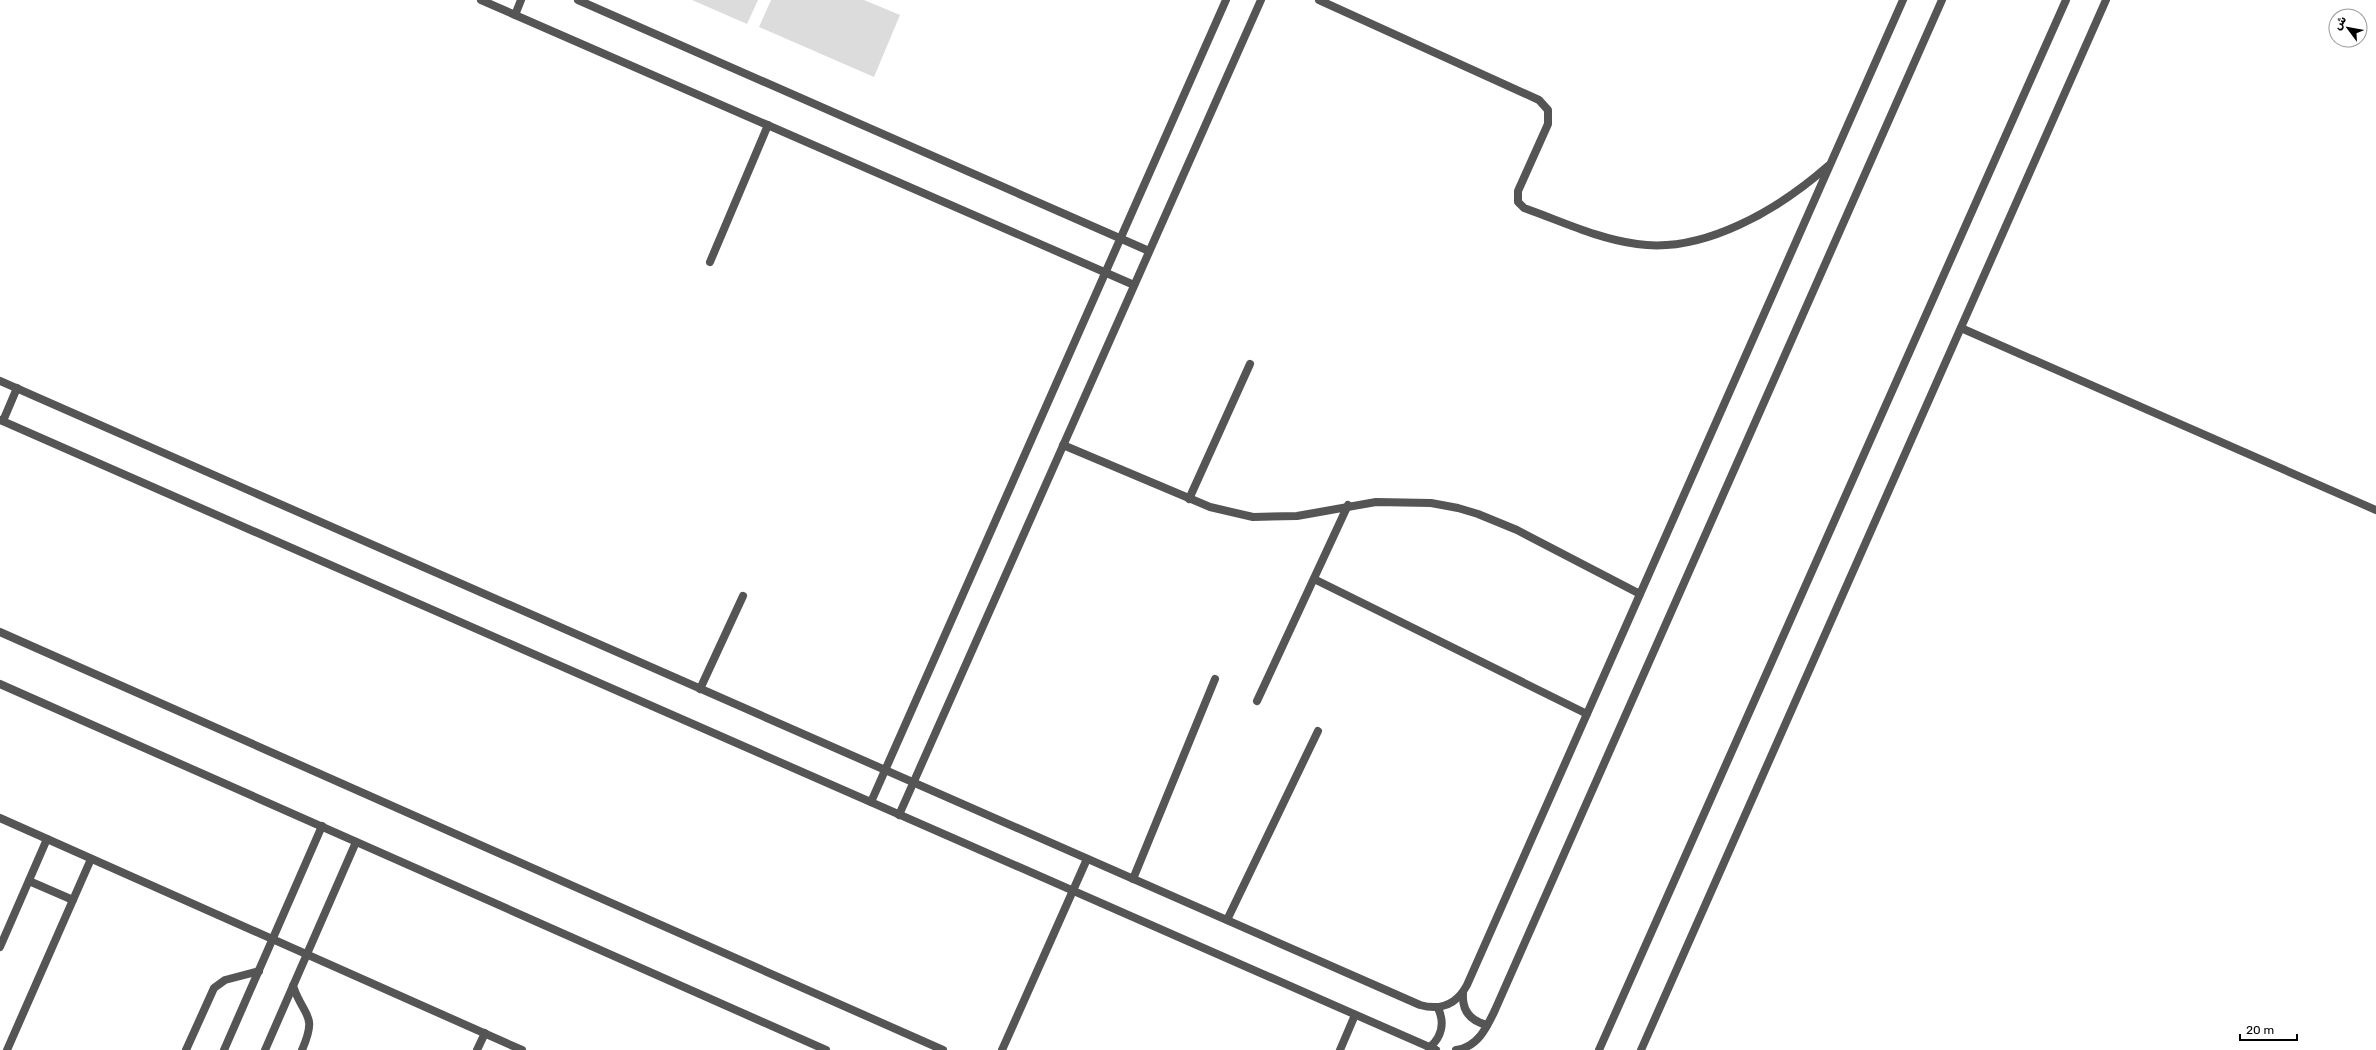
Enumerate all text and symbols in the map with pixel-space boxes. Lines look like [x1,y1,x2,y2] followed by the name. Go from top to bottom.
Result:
[2328,8,2368,48] north arrow
[2331,14,2349,32] text: ش
[2240,1016,2297,1042] scale bar
[2246,1023,2274,1037] text: 20 m

